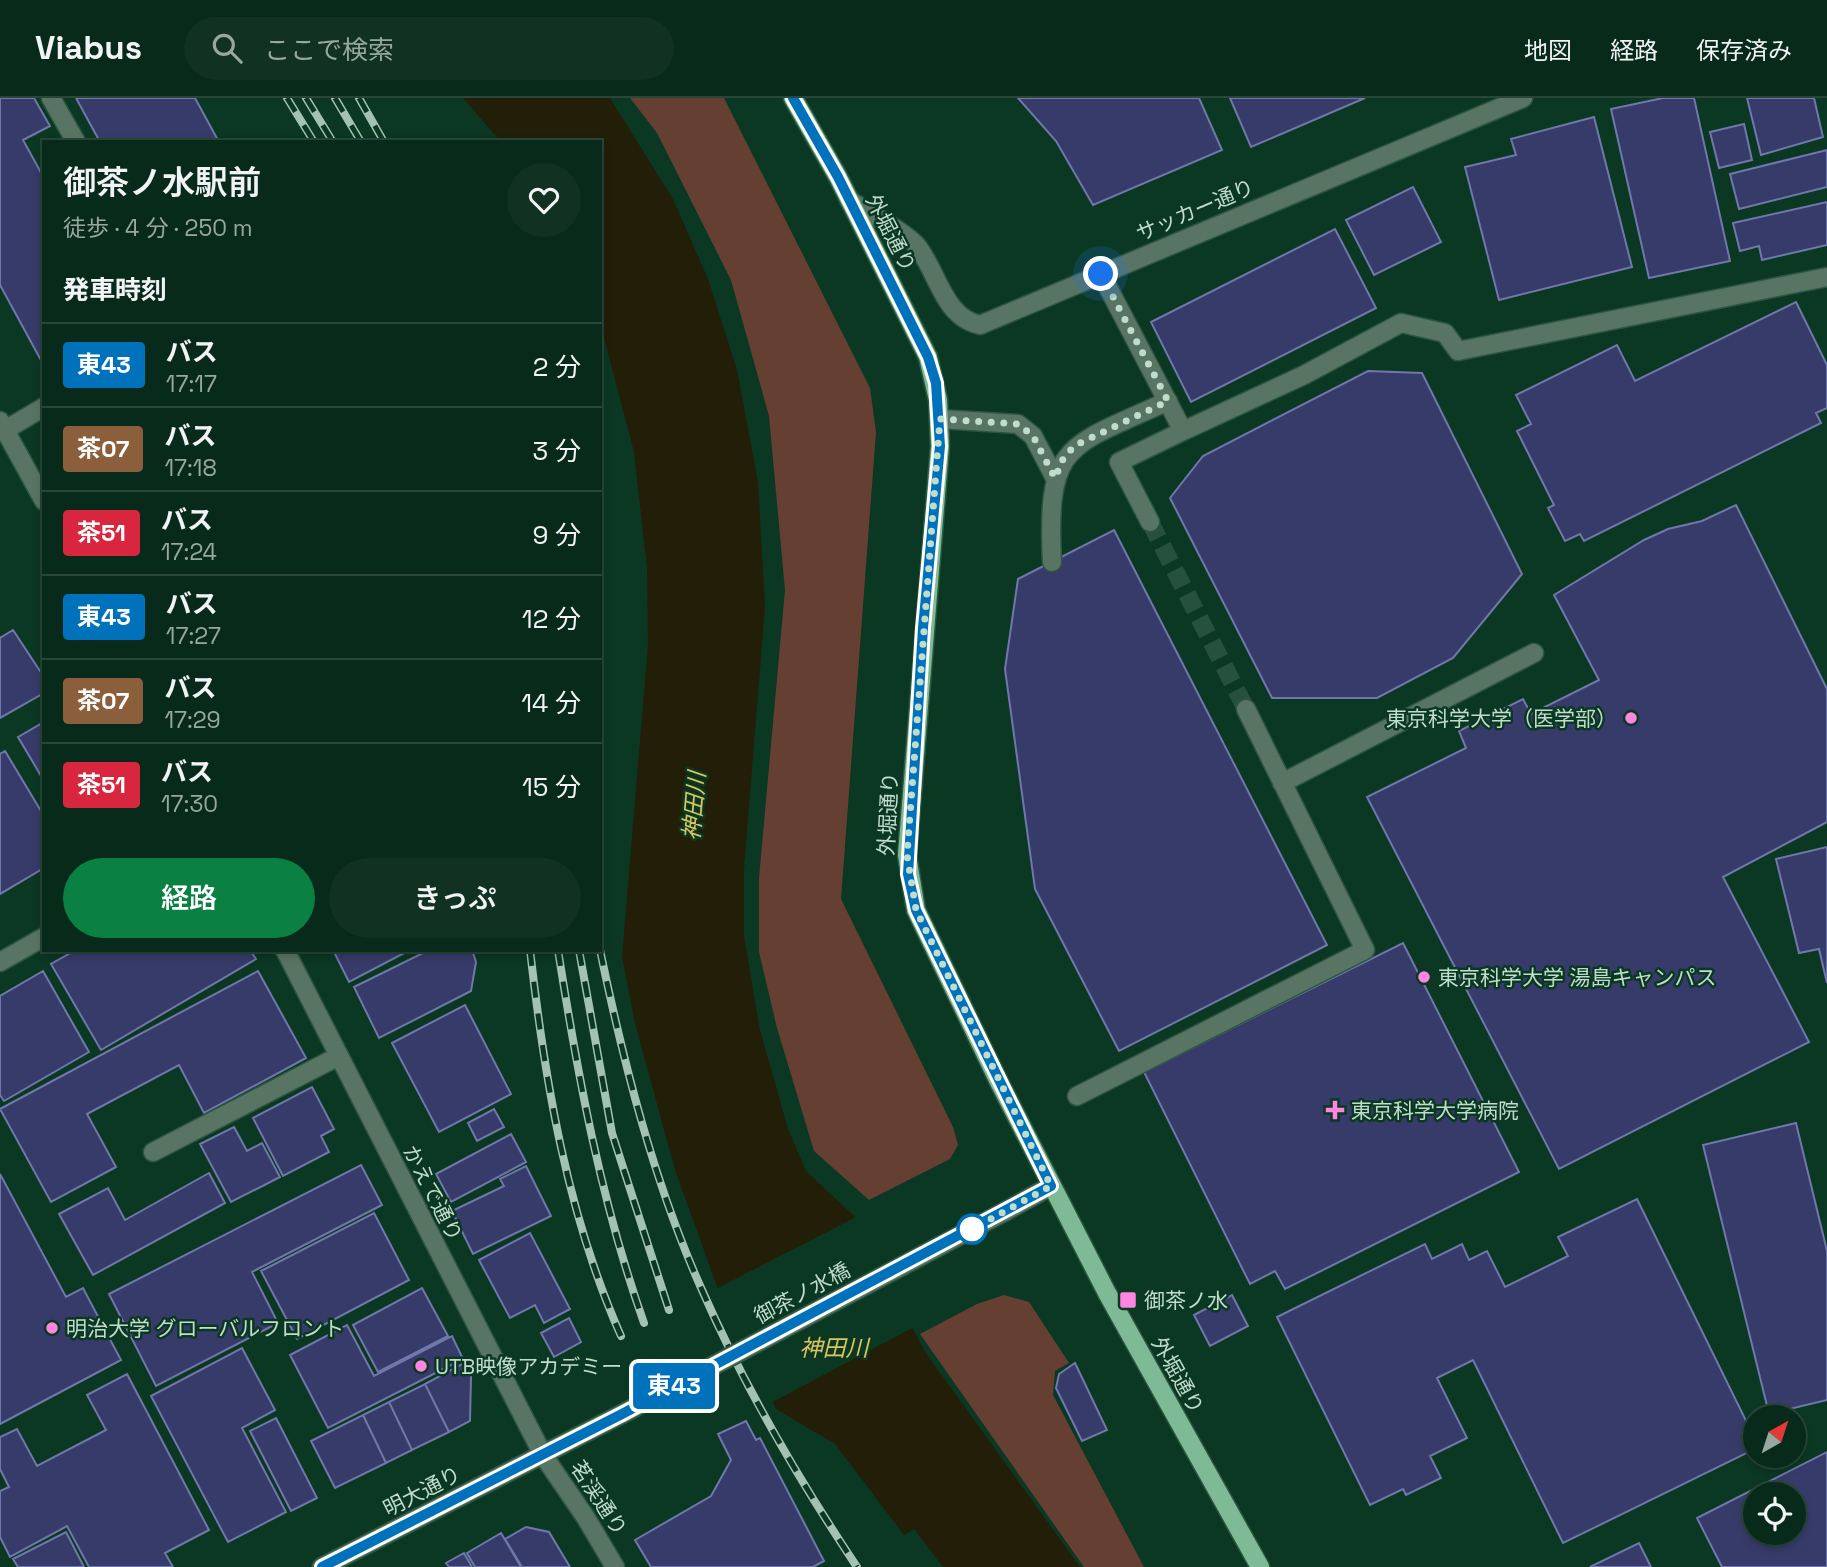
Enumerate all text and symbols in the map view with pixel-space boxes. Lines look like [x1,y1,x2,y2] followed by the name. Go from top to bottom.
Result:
[184,17,674,80] search box
[35,27,142,69] text: Viabus
[208,29,246,67] icon: search
[264,33,394,67] text: ここで検索
[1524,35,1572,66] text: 地図
[1610,35,1658,66] text: 経路
[1696,35,1792,66] text: 保存済み
[63,162,261,204] text: 御茶ノ水駅前
[507,163,581,237] button: heart
[1132,173,1258,247] street label: サッカー通り
[860,189,922,277] street label: 外堀通り
[63,213,253,243] text: 徒歩 · 4 分 · 250 m
[1083,256,1118,291] your location
[63,273,167,307] text: 発車時刻
[166,335,218,369] text: バス
[77,349,131,380] text: 東43
[533,350,581,384] text: 2 分
[166,369,217,399] text: 17:17
[164,419,216,453] text: バス
[77,433,129,464] text: 茶07
[533,434,581,468] text: 3 分
[164,453,217,483] text: 17:18
[161,503,213,537] text: バス
[77,517,126,548] text: 茶51
[532,518,581,552] text: 9 分
[161,537,217,567] text: 17:24
[166,587,218,621] text: バス
[77,601,131,632] text: 東43
[522,602,581,636] text: 12 分
[166,621,221,651] text: 17:27
[164,671,216,705] text: バス
[77,685,129,716] text: 茶07
[521,686,581,720] text: 14 分
[164,705,221,735] text: 17:29
[1386,705,1617,732] place label: 東京科学大学（医学部）
[1623,710,1639,726] marker: 東京科学大学（医学部）
[161,755,213,789] text: バス
[676,767,712,842] water label: 神田川
[77,769,126,800] text: 茶51
[522,770,581,804] text: 15 分
[872,771,904,857] street label: 外堀通り
[161,789,218,819] text: 17:30
[63,858,315,938] button: 経路
[329,858,581,938] button: きっぷ
[1438,964,1716,991] place label: 東京科学大学 湯島キャンパス
[1416,969,1432,985] marker: 東京科学大学 湯島キャンパス
[1351,1097,1519,1124] place label: 東京科学大学病院
[1325,1100,1345,1120] marker: 東京科学大学病院
[397,1140,469,1246] street label: かえで通り
[957,1214,987,1244] unlabelled marker
[749,1256,855,1330] street label: 御茶ノ水橋
[1144,1287,1228,1314] place label: 御茶ノ水
[1118,1290,1138,1310] marker: 御茶ノ水
[66,1315,344,1342] place label: 明治大学 グローバルフロント
[44,1320,60,1336] marker: 明治大学 グローバルフロント
[1146,1332,1210,1418] street label: 外堀通り
[800,1333,872,1363] water label: 神田川
[435,1353,622,1380] place label: UTB映像アカデミー
[413,1358,429,1374] marker: UTB映像アカデミー
[634,1363,714,1409] line badge: 東43
[647,1370,701,1401] text: 東43
[1743,1405,1806,1468] north arrow
[1743,1405,1806,1545] map controls
[565,1455,633,1541] street label: 茗渓通り
[378,1460,466,1522] street label: 明大通り
[1743,1482,1806,1545] button: locate

